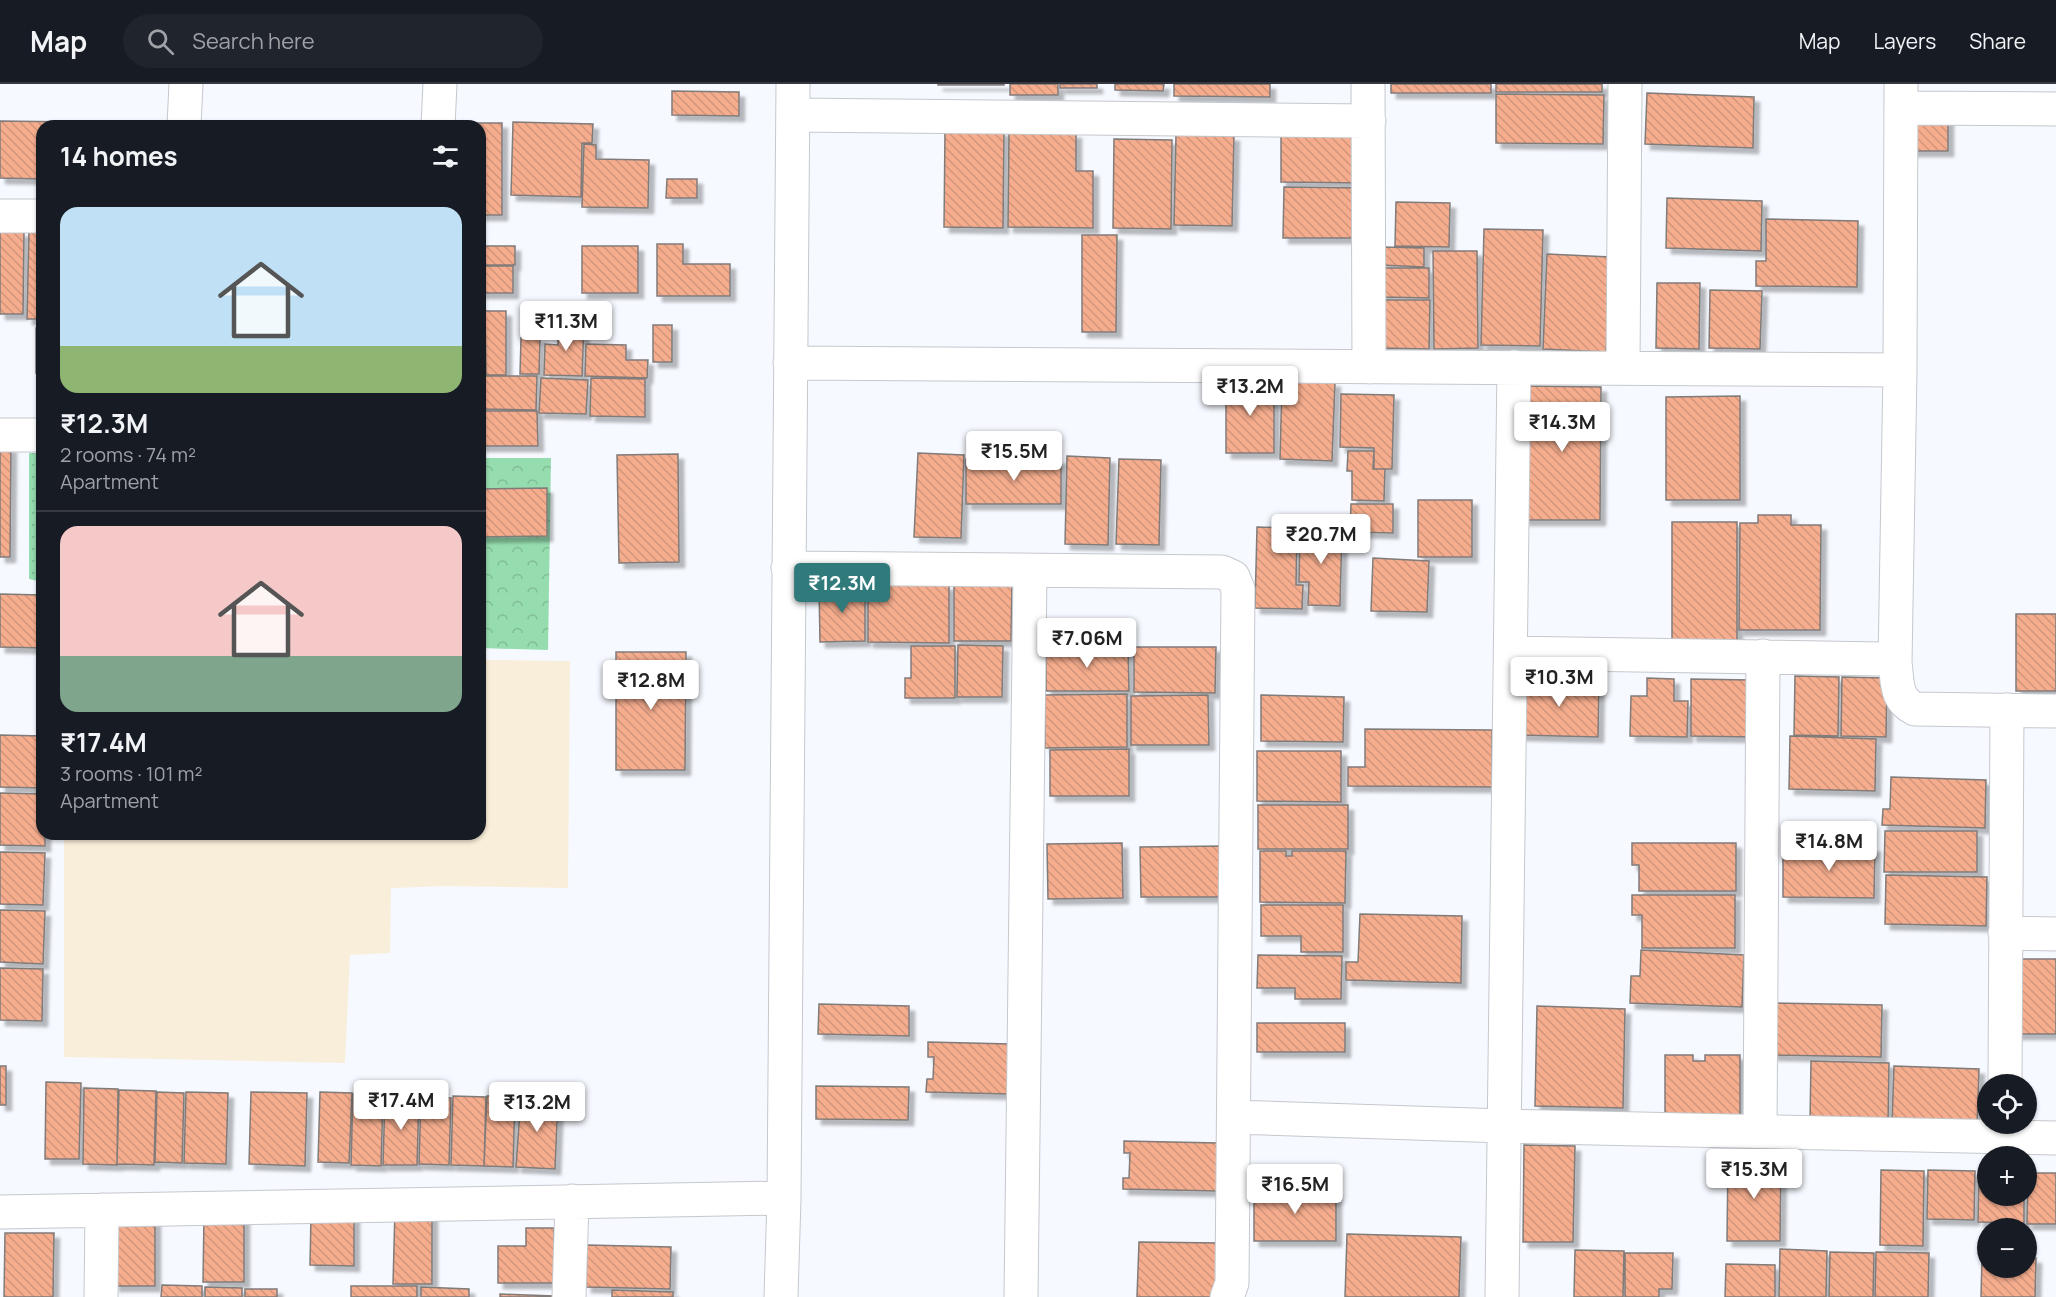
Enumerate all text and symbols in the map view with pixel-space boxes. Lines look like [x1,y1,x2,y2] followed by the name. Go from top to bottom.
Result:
[123,14,543,68] search box
[30,22,87,60] text: Map
[144,25,177,58] icon: search
[192,26,315,56] text: Search here
[1799,27,1840,55] text: Map
[1873,27,1936,55] text: Layers
[1969,27,2026,55] text: Share
[60,138,178,174] text: 14 homes
[429,140,462,173] icon: filters
[207,246,315,354] icon: home
[517,301,615,352] pin: ₹11.3M
[534,307,598,334] text: ₹11.3M
[1201,366,1299,417] pin: ₹13.2M
[1216,372,1284,399] text: ₹13.2M
[1513,402,1611,453] pin: ₹14.3M
[60,405,148,441] text: ₹12.3M
[1528,408,1596,435] text: ₹14.3M
[965,431,1063,482] pin: ₹15.5M
[980,437,1048,464] text: ₹15.5M
[60,441,196,468] text: 2 rooms · 74 m²
[60,468,159,495] text: Apartment
[1272,514,1370,565] pin: ₹20.7M
[1285,520,1357,547] text: ₹20.7M
[793,563,891,614] pin: ₹12.3M
[207,565,315,673] icon: home
[808,569,876,596] text: ₹12.3M
[1038,618,1136,669] pin: ₹7.06M
[1051,624,1123,651] text: ₹7.06M
[1510,657,1608,708] pin: ₹10.3M
[602,660,700,711] pin: ₹12.8M
[1524,663,1594,690] text: ₹10.3M
[617,666,685,693] text: ₹12.8M
[60,724,147,760] text: ₹17.4M
[60,760,202,787] text: 3 rooms · 101 m²
[60,787,159,814] text: Apartment
[1780,821,1878,872] pin: ₹14.8M
[1795,827,1863,854] text: ₹14.8M
[1977,1074,2037,1278] map controls
[1977,1074,2037,1134] button: locate
[352,1080,450,1131] pin: ₹17.4M
[488,1082,586,1133] pin: ₹13.2M
[368,1086,434,1113] text: ₹17.4M
[503,1088,571,1115] text: ₹13.2M
[1977,1146,2037,1206] button: +
[1705,1149,1803,1200] pin: ₹15.3M
[1720,1155,1788,1182] text: ₹15.3M
[1246,1164,1344,1215] pin: ₹16.5M
[1261,1170,1329,1197] text: ₹16.5M
[1977,1218,2037,1278] button: −

